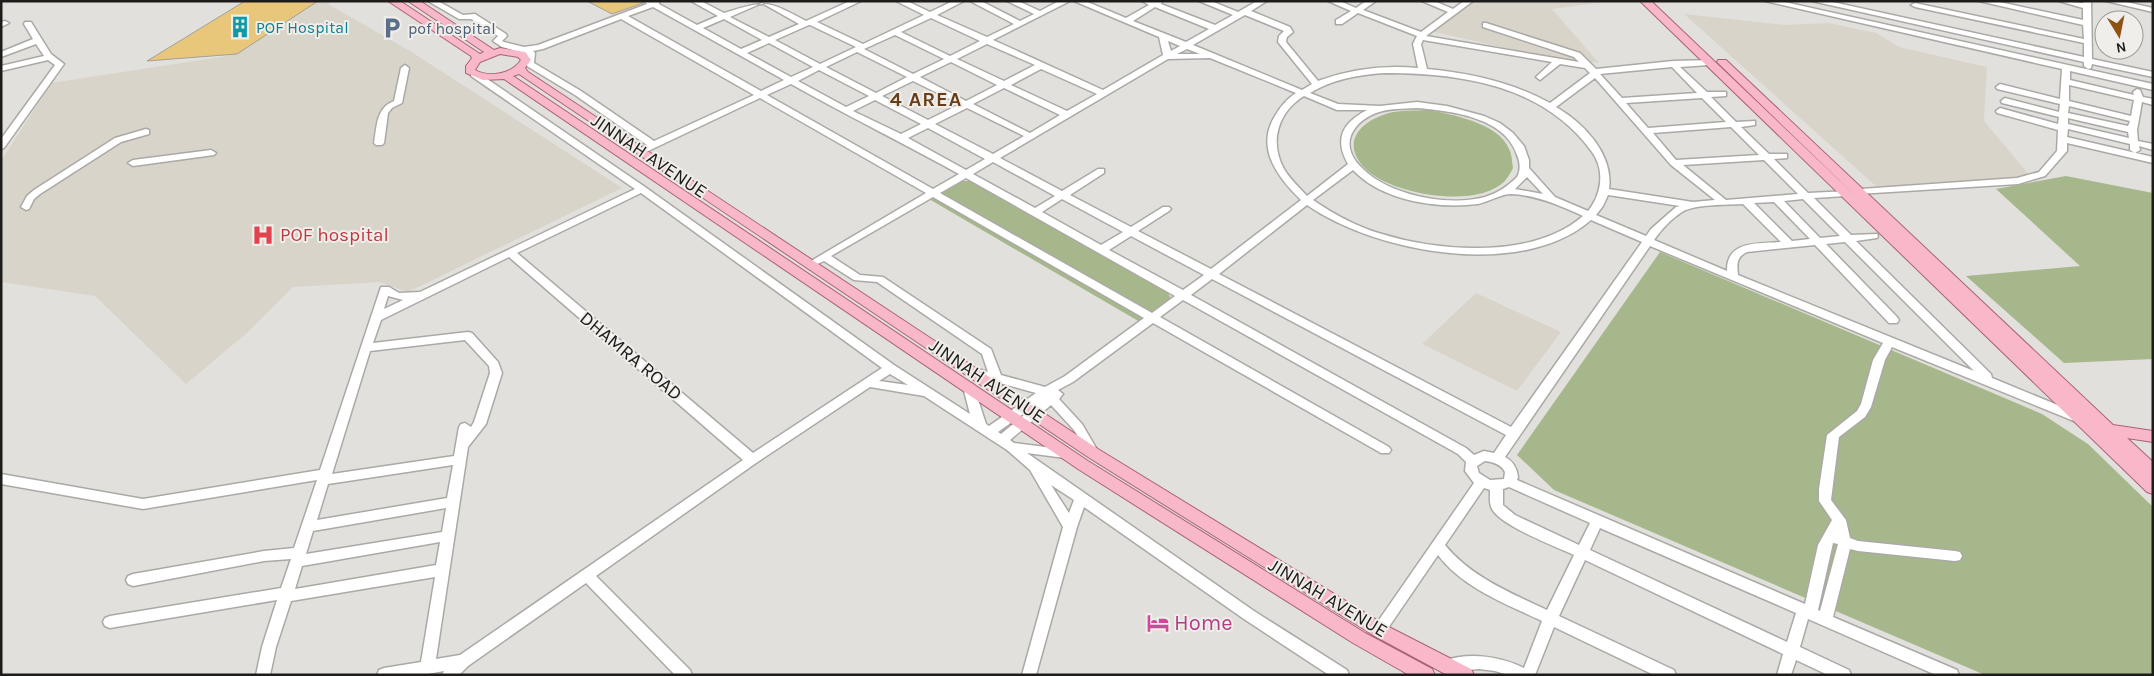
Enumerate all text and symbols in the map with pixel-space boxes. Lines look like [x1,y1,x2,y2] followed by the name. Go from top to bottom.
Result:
[2094,10,2144,60] north arrow
[227,14,253,40] building icon: POF Hospital
[379,15,405,41] parking icon: pof hospital
[256,18,349,37] place label: POF Hospital
[408,19,496,38] place label: pof hospital
[2115,38,2128,57] text: N
[890,88,962,111] district label: 4 AREA
[587,109,711,203] street label: JINNAH AVENUE
[250,222,276,248] hospital icon: POF hospital
[280,224,389,246] place label: POF hospital
[575,307,687,405] street label: DHAMRA ROAD
[925,334,1049,428] street label: JINNAH AVENUE
[1264,554,1392,642] street label: JINNAH AVENUE
[1145,610,1171,636] hotel icon: Home
[1174,610,1233,636] place label: Home

